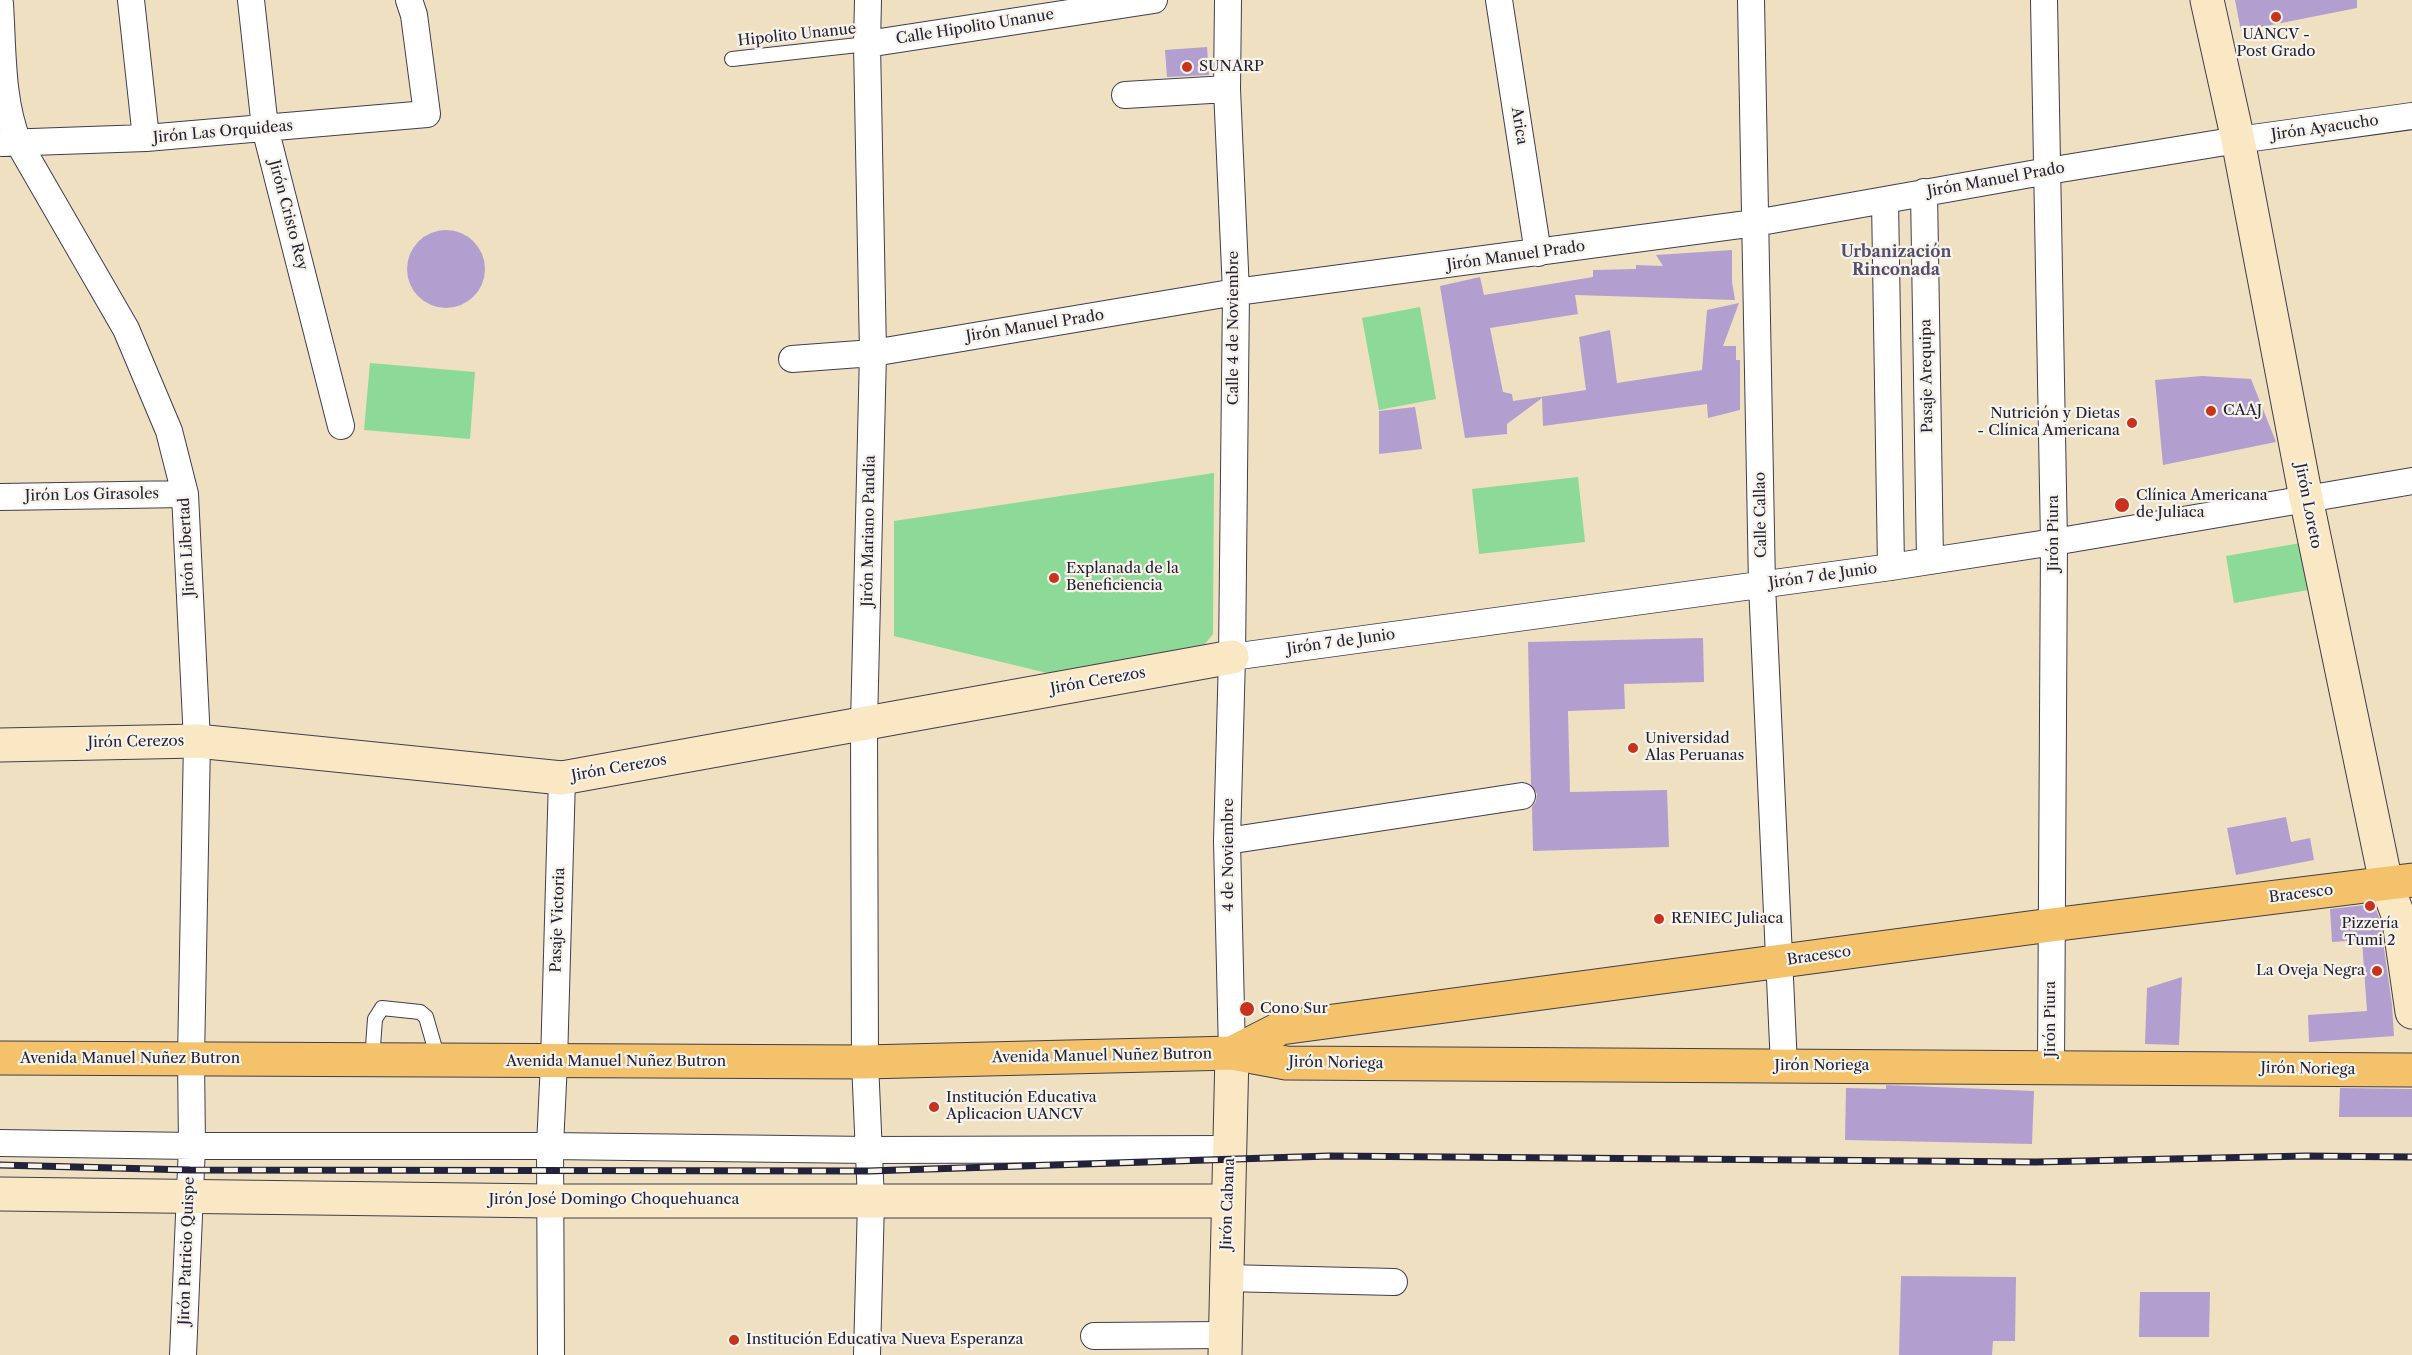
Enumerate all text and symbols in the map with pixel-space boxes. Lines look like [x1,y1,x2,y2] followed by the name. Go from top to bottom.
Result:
[895,6,1055,48] street label: Calle Hipolito Unanue
[2269,10,2283,24] marker: UANCV - Post Grado
[737,20,857,50] street label: Hipolito Unanue
[2236,26,2316,61] place label: UANCV - Post Grado
[1199,58,1264,76] place label: SUNARP
[1180,60,1194,74] marker: SUNARP
[1507,106,1531,146] street label: Arica
[2270,112,2380,144] street label: Jirón Ayacucho
[152,117,294,147] street label: Jirón Las Orquideas
[265,158,311,272] street label: Jirón Cristo Rey
[1926,159,2066,201] street label: Jirón Manuel Prado
[1446,237,1586,275] street label: Jirón Manuel Prado
[1841,242,1951,280] district label: Urbanización Rinconada
[1225,251,1243,405] street label: Calle 4 de Noviembre
[965,306,1105,346] street label: Jirón Manuel Prado
[1917,319,1937,433] street label: Pasaje Arequipa
[2223,402,2262,420] place label: CAAJ
[2204,404,2218,418] marker: CAAJ
[1977,405,2120,440] place label: Nutrición y Dietas - Clínica Americana
[2125,416,2139,430] marker: Nutrición y Dietas - Clínica Americana
[859,455,879,607] street label: Jirón Mariano Pandia
[2291,462,2325,550] street label: Jirón Loreto
[1751,472,1771,558] street label: Calle Callao
[25,485,159,505] street label: Jirón Los Girasoles
[2136,487,2268,522] place label: Clínica Americana de Juliaca
[2045,495,2063,571] street label: Jirón Piura
[2113,496,2131,514] marker: Clínica Americana de Juliaca
[175,497,199,597] street label: Jirón Libertad
[1768,559,1878,593] street label: Jirón 7 de Junio
[1066,560,1179,595] place label: Explanada de la Beneficiencia
[1047,571,1061,585] marker: Explanada de la Beneficiencia
[1286,625,1396,659] street label: Jirón 7 de Junio
[1049,664,1147,698] street label: Jirón Cerezos
[1645,730,1744,765] place label: Universidad Alas Peruanas
[88,732,184,752] street label: Jirón Cerezos
[1626,741,1640,755] marker: Universidad Alas Peruanas
[570,751,668,785] street label: Jirón Cerezos
[1220,798,1238,912] street label: 4 de Noviembre
[547,867,569,973] street label: Pasaje Victoria
[2268,881,2334,907] street label: Bracesco
[2363,899,2377,913] marker: Pizzería Tumi 2
[1671,910,1783,928] place label: RENIEC Juliaca
[1652,912,1666,926] marker: RENIEC Juliaca
[2341,915,2399,950] place label: Pizzería Tumi 2
[1786,943,1852,969] street label: Bracesco
[2256,962,2365,980] place label: La Oveja Negra
[2370,964,2384,978] marker: La Oveja Negra
[2042,981,2060,1057] street label: Jirón Piura
[1238,1000,1256,1018] marker: Cono Sur
[1260,1000,1328,1018] place label: Cono Sur
[992,1045,1212,1067] street label: Avenida Manuel Nuñez Butron
[20,1050,240,1068] street label: Avenida Manuel Nuñez Butron
[506,1053,726,1071] street label: Avenida Manuel Nuñez Butron
[1288,1053,1384,1073] street label: Jirón Noriega
[1775,1057,1869,1075] street label: Jirón Noriega
[2260,1059,2356,1079] street label: Jirón Noriega
[946,1089,1097,1124] place label: Institución Educativa Aplicacion UANCV
[927,1100,941,1114] marker: Institución Educativa Aplicacion UANCV
[1217,1158,1239,1250] street label: Jirón Cabana
[175,1176,199,1326] street label: Jirón Patricio Quispe
[489,1191,739,1209] street label: Jirón José Domingo Choquehuanca
[746,1331,1023,1349] place label: Institución Educativa Nueva Esperanza
[727,1333,741,1347] marker: Institución Educativa Nueva Esperanza

